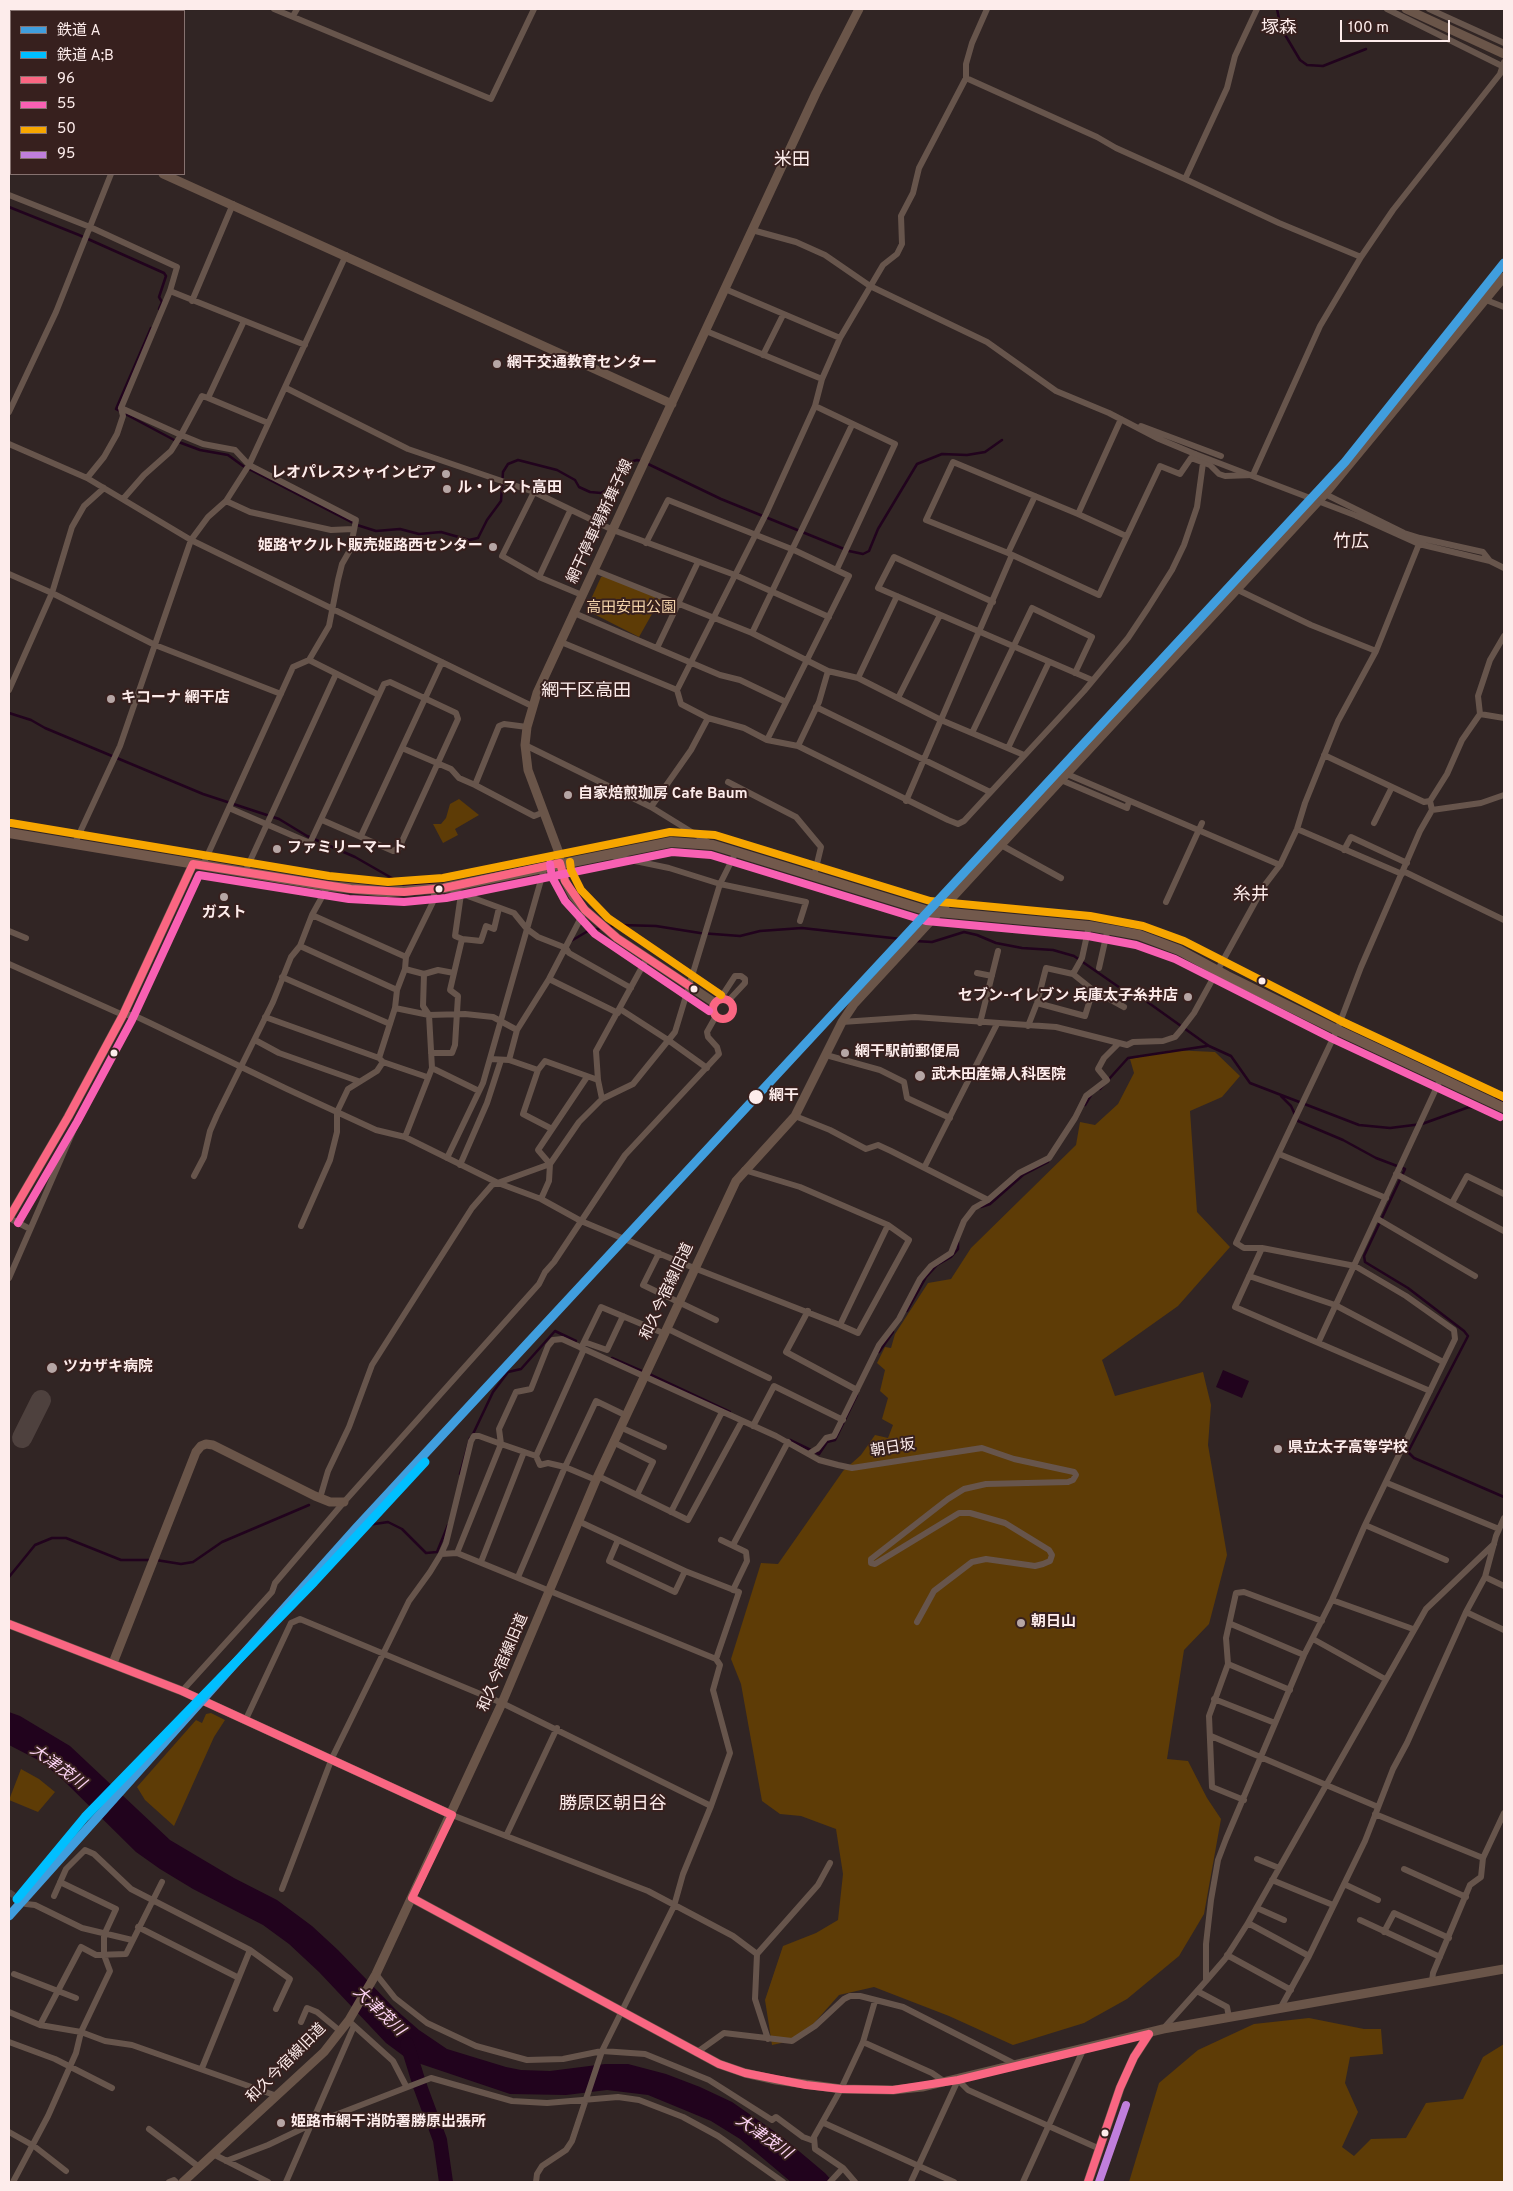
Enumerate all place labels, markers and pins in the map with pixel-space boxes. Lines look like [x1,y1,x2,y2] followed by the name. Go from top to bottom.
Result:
[507,355,657,373] place label: 網干交通教育センター
[491,358,503,370] marker: 網干交通教育センター
[271,465,436,483] place label: レオパレスシャインピア
[440,468,452,480] marker: レオパレスシャインピア
[457,480,562,498] place label: ル・レスト高田
[441,483,453,495] marker: ル・レスト高田
[258,538,483,556] place label: 姫路ヤクルト販売姫路西センター
[487,541,499,553] marker: 姫路ヤクルト販売姫路西センター
[121,690,230,708] place label: キコーナ 網干店
[105,693,117,705] marker: キコーナ 網干店
[578,786,748,804] place label: 自家焙煎珈房 Cafe Baum
[562,789,574,801] marker: 自家焙煎珈房 Cafe Baum
[287,840,407,858] place label: ファミリーマート
[271,843,283,855] marker: ファミリーマート
[434,884,444,894] unlabelled marker
[218,891,230,903] marker: ガスト
[202,905,246,923] place label: ガスト
[1257,976,1267,986] unlabelled marker
[689,984,699,994] unlabelled marker
[958,988,1178,1006] place label: セブン-イレブン 兵庫太子糸井店
[1182,991,1194,1003] marker: セブン-イレブン 兵庫太子糸井店
[855,1044,960,1062] place label: 網干駅前郵便局
[839,1047,851,1059] marker: 網干駅前郵便局
[109,1048,119,1058] unlabelled marker
[931,1067,1066,1085] place label: 武木田産婦人科医院
[913,1069,927,1083] marker: 武木田産婦人科医院
[747,1088,765,1106] marker: 網干
[769,1088,799,1106] place label: 網干
[63,1359,153,1377] place label: ツカザキ病院
[45,1361,59,1375] marker: ツカザキ病院
[1288,1440,1408,1458] place label: 県立太子高等学校
[1272,1443,1284,1455] marker: 県立太子高等学校
[1031,1614,1076,1632] place label: 朝日山
[1015,1617,1027,1629] marker: 朝日山
[291,2114,486,2132] place label: 姫路市網干消防署勝原出張所
[275,2117,287,2129] marker: 姫路市網干消防署勝原出張所
[1100,2128,1110,2138] unlabelled marker

